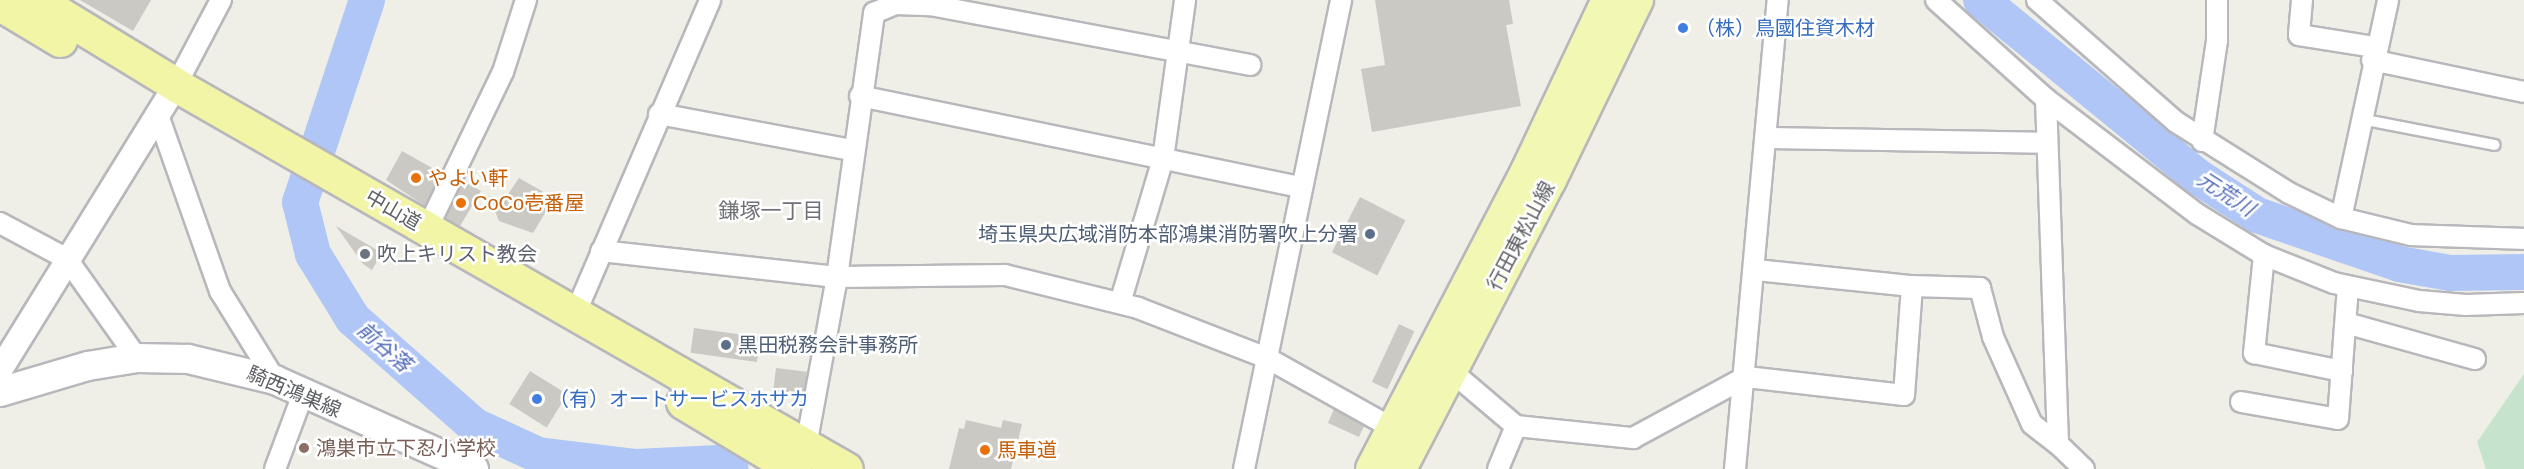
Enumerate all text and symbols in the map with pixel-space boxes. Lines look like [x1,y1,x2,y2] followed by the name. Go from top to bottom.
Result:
[1695,16,1875,40] place label: （株）鳥國住資木材
[1676,21,1690,35] marker: （株）鳥國住資木材
[428,166,508,190] place label: やよい軒
[2193,166,2259,222] water label: 元荒川
[409,171,423,185] marker: やよい軒
[1482,177,1560,295] street label: 行田東松山線
[361,185,425,235] street label: 中山道
[473,191,584,215] place label: CoCo壱番屋
[454,196,468,210] marker: CoCo壱番屋
[719,198,823,224] district label: 鎌塚一丁目
[978,222,1358,246] place label: 埼玉県央広域消防本部鴻巣消防署吹上分署
[1363,227,1377,241] marker: 埼玉県央広域消防本部鴻巣消防署吹上分署
[377,242,537,266] place label: 吹上キリスト教会
[358,247,372,261] marker: 吹上キリスト教会
[352,317,416,377] water label: 前谷落
[738,333,918,357] place label: 黒田税務会計事務所
[719,338,733,352] marker: 黒田税務会計事務所
[243,361,345,423] street label: 騎西鴻巣線
[549,387,809,411] place label: （有）オートサービスホサカ
[530,392,544,406] marker: （有）オートサービスホサカ
[316,436,496,460] place label: 鴻巣市立下忍小学校
[997,438,1057,462] place label: 馬車道
[297,441,311,455] marker: 鴻巣市立下忍小学校
[978,443,992,457] marker: 馬車道

